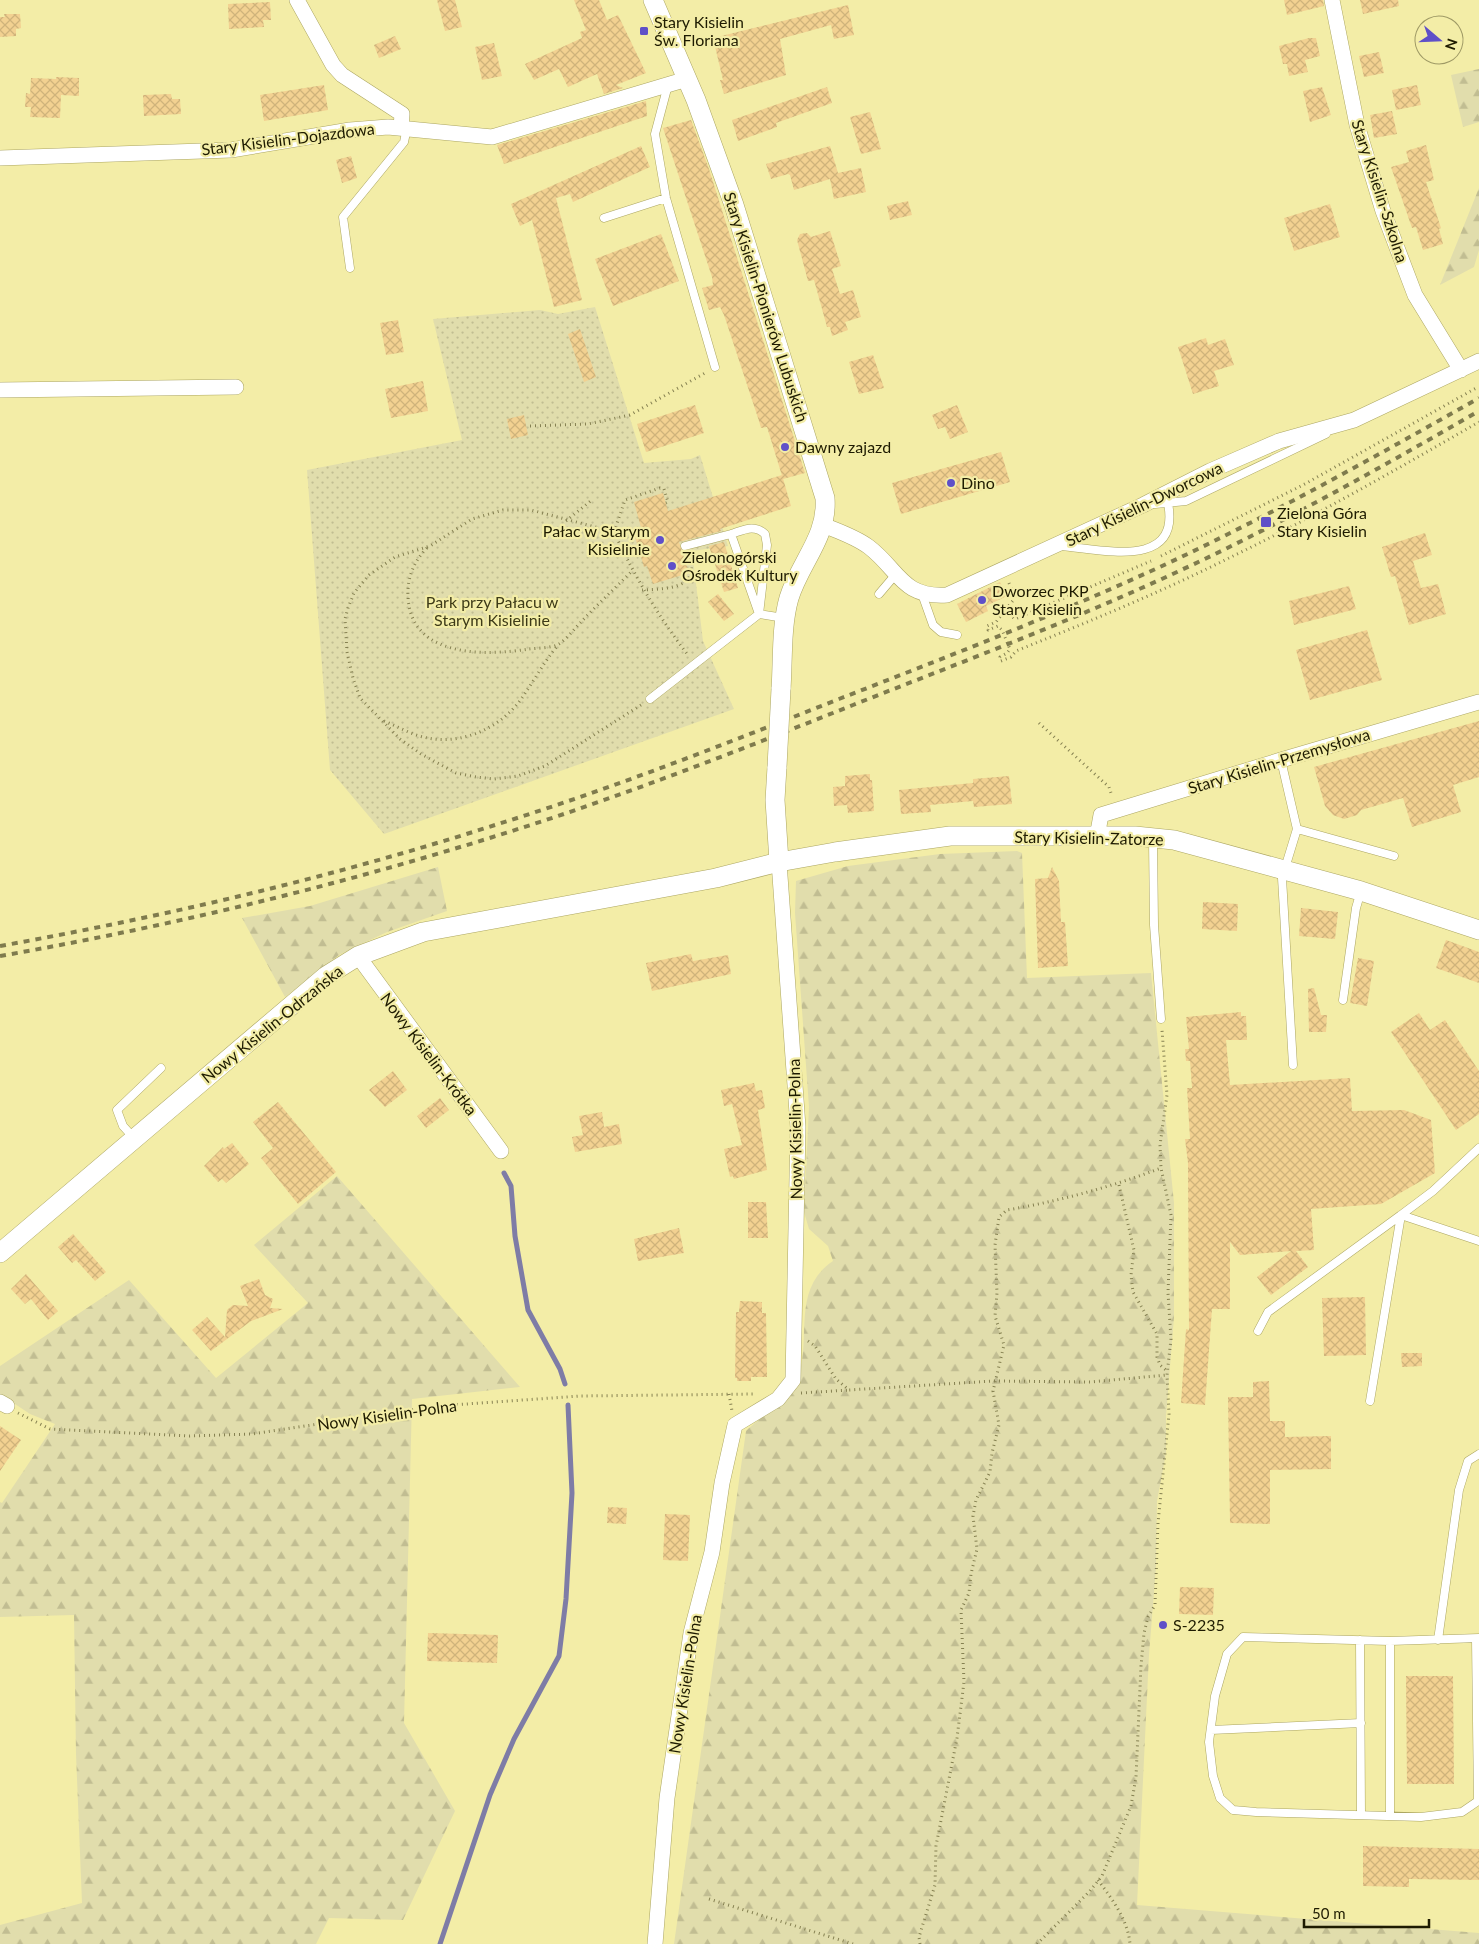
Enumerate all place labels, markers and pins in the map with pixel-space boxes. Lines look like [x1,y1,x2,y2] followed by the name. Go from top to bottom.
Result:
[654,12,744,49] place label: Stary Kisielin Św. Floriana
[638,25,650,37] marker: Stary Kisielin Św. Floriana
[795,437,891,456] place label: Dawny zajazd
[779,441,791,453] marker: Dawny zajazd
[961,473,995,492] place label: Dino
[945,477,957,489] marker: Dino
[1277,503,1367,540] place label: Zielona Góra Stary Kisielin
[1259,515,1273,529] marker: Zielona Góra Stary Kisielin
[543,521,650,558] place label: Pałac w Starym Kisielinie
[654,534,666,546] marker: Pałac w Starym Kisielinie
[682,547,798,584] place label: Zielonogórski Ośrodek Kultury
[666,560,678,572] marker: Zielonogórski Ośrodek Kultury
[992,581,1089,618] place label: Dworzec PKP Stary Kisielin
[976,594,988,606] marker: Dworzec PKP Stary Kisielin
[1173,1615,1225,1634] place label: S-2235
[1157,1619,1169,1631] marker: S-2235

